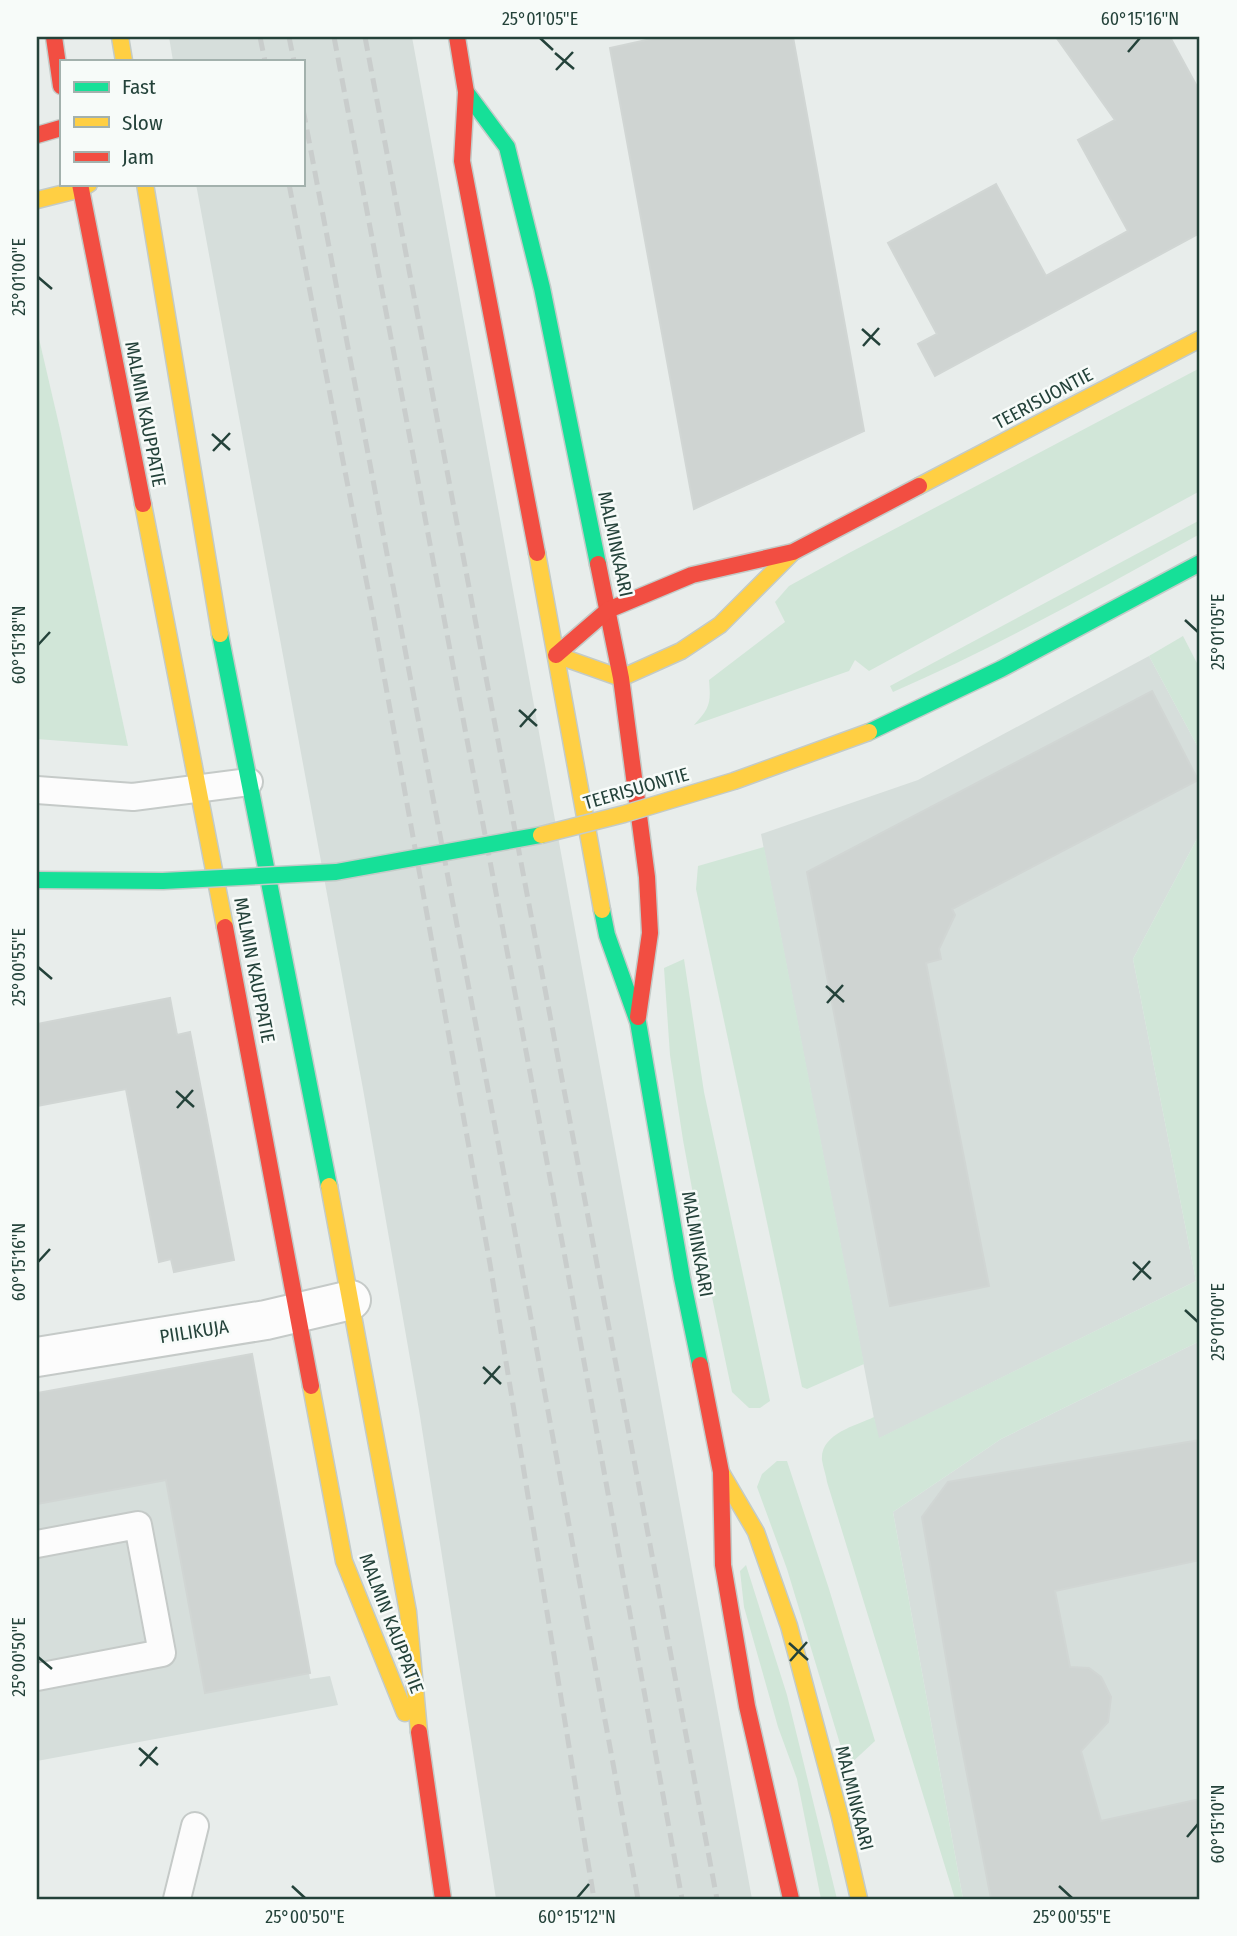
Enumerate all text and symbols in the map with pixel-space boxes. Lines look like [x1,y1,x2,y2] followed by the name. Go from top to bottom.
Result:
[502,8,578,30] text: 25°01'05"E
[1101,8,1179,30] text: 60°15'16"N
[60,60,304,186] legend
[122,74,156,100] text: Fast
[122,110,163,136] text: Slow
[122,144,154,170] text: Jam
[8,238,30,316] text: 25°01'00"E
[120,339,171,489] street label: MALMIN KAUPPATIE
[990,363,1097,434] street label: TEERISUONTIE
[593,489,638,599] street label: MALMINKAARI
[1207,594,1229,670] text: 25°01'05"E
[8,606,30,684] text: 60°15'18"N
[581,762,692,815] street label: TEERISUONTIE
[229,895,280,1045] street label: MALMIN KAUPPATIE
[8,928,30,1006] text: 25°00'55"E
[677,1189,718,1299] street label: MALMINKAARI
[8,1223,30,1301] text: 60°15'16"N
[1207,1283,1229,1361] text: 25°01'00"E
[158,1315,230,1348] street label: PIILIKUJA
[354,1550,429,1696] street label: MALMIN KAUPPATIE
[8,1617,30,1697] text: 25°00'50"E
[830,1743,879,1853] street label: MALMINKAARI
[1207,1784,1229,1864] text: 60°15'10"N
[265,1906,345,1928] text: 25°00'50"E
[538,1906,616,1928] text: 60°15'12"N
[1033,1906,1111,1928] text: 25°00'55"E

